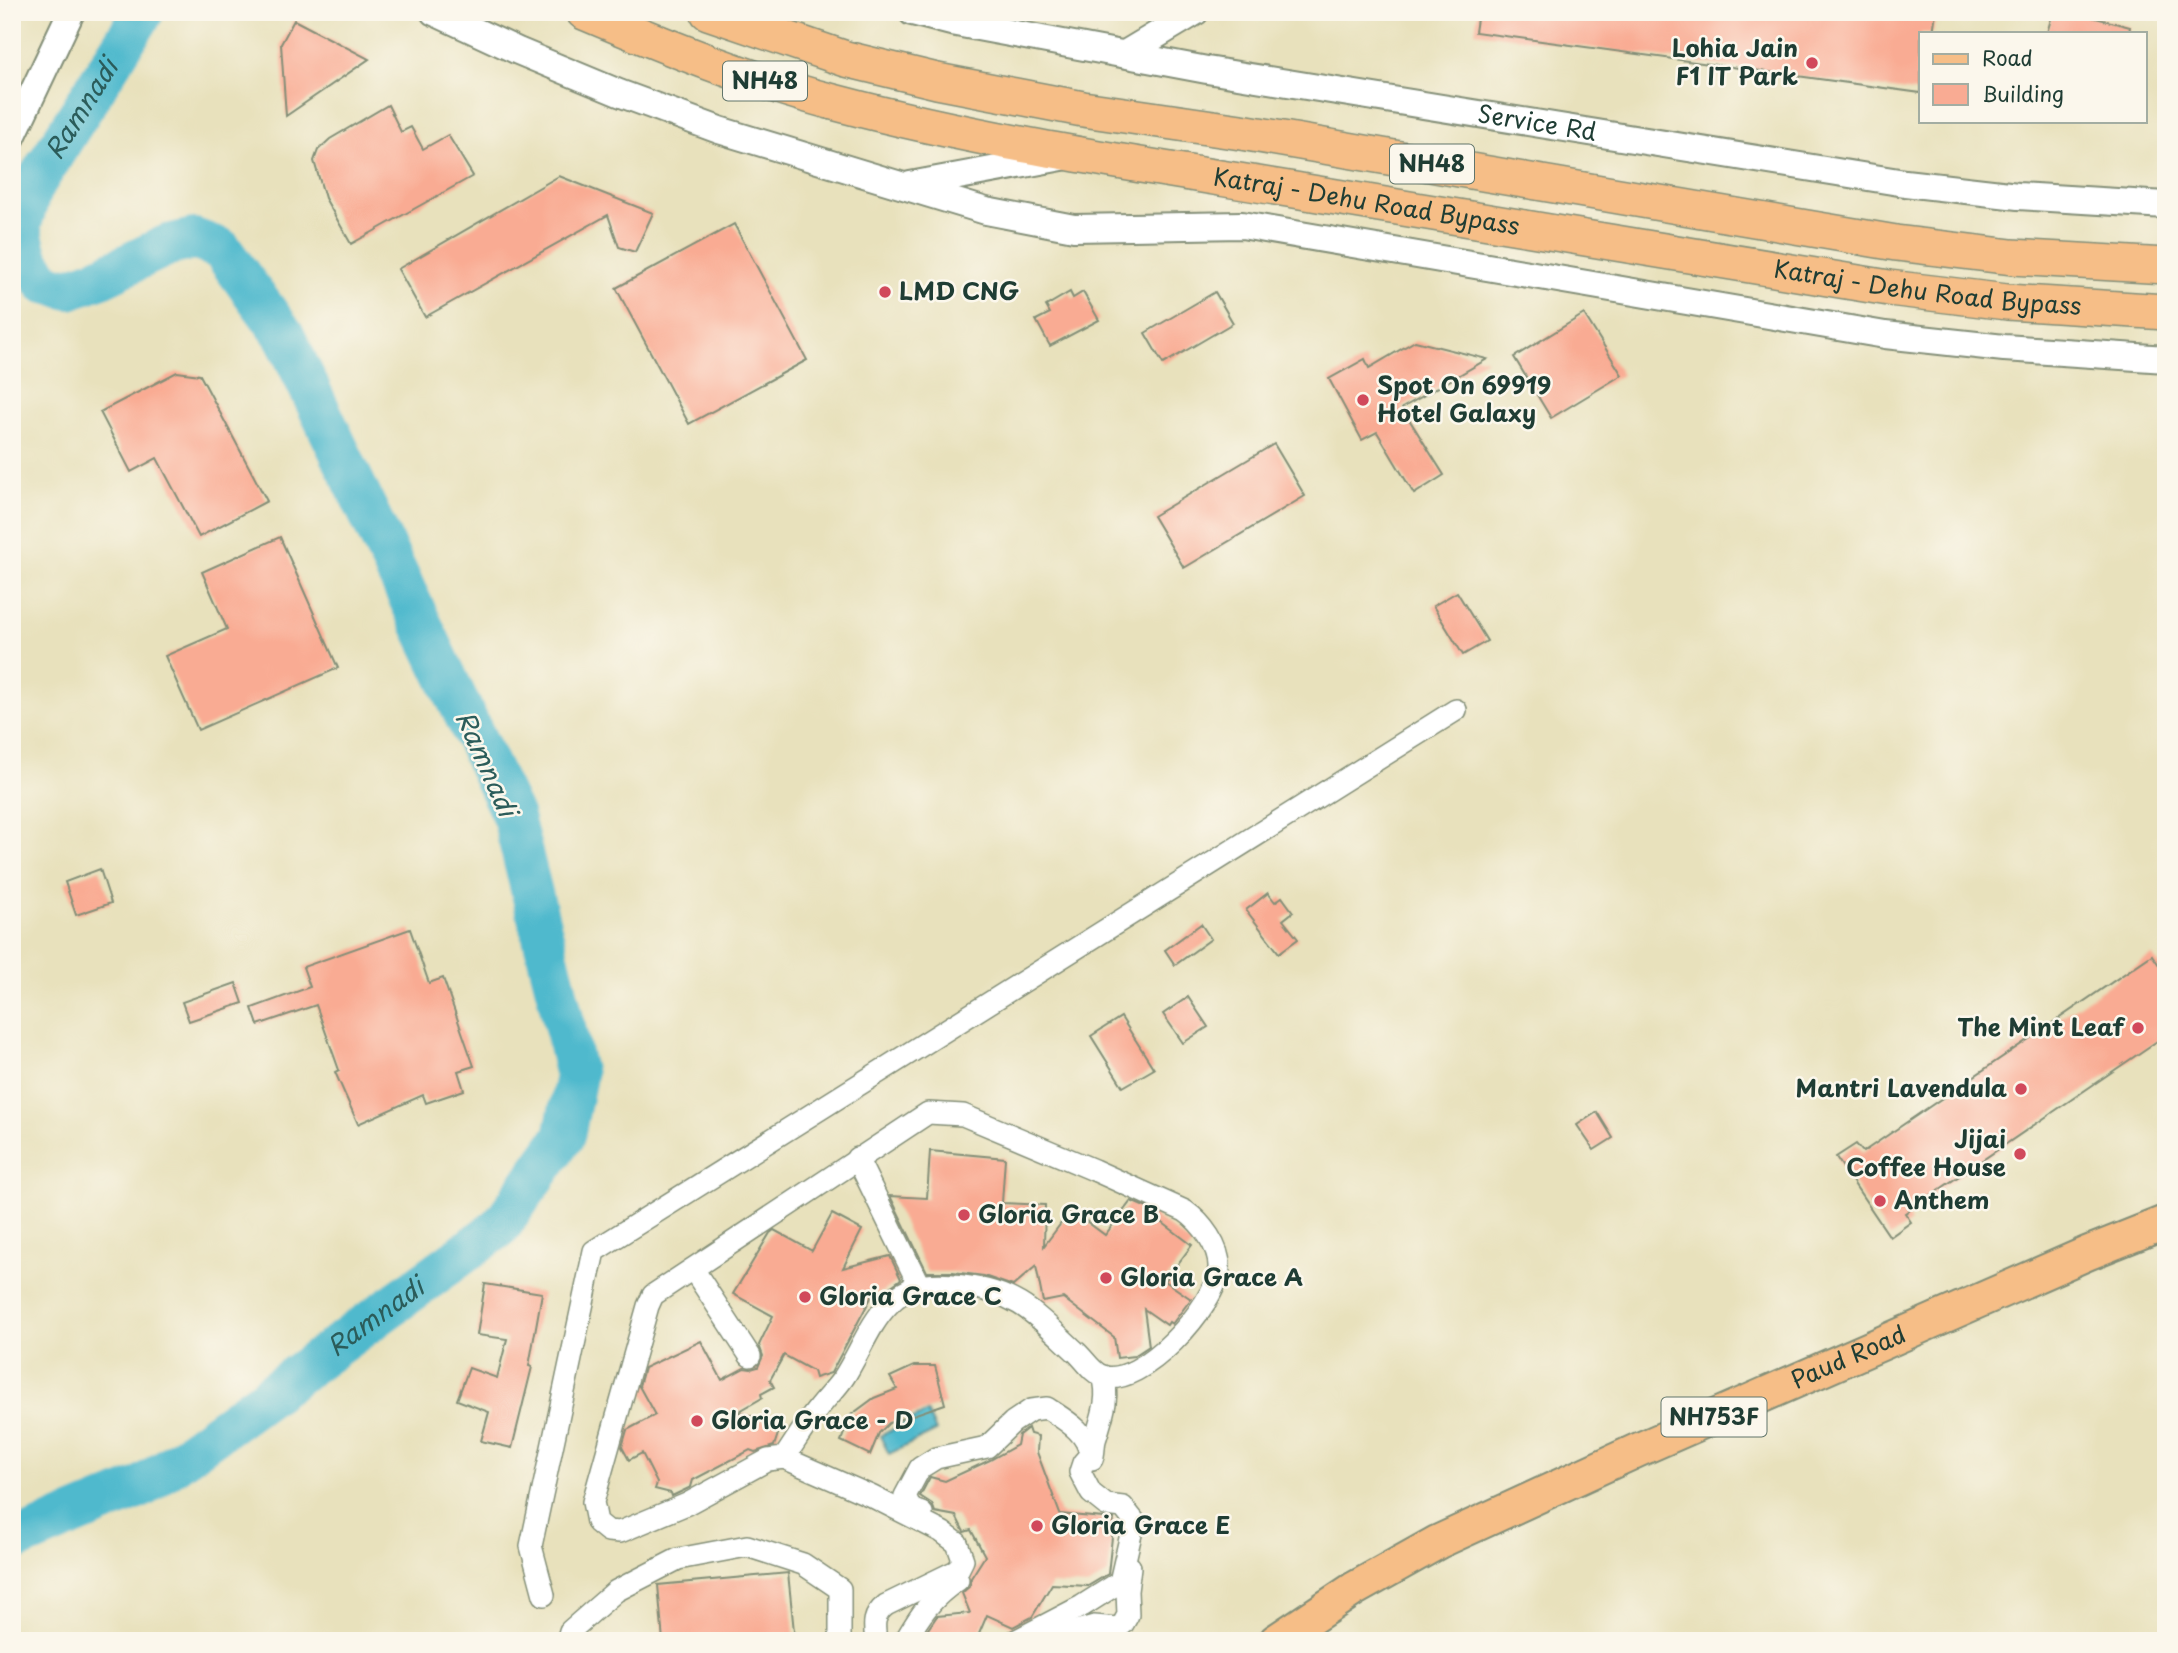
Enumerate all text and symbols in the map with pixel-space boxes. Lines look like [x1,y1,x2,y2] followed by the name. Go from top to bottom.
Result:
[1672,29,1798,93] place label: Lohia Jain F1 IT Park
[1919,32,2146,122] legend
[1982,41,2033,73] text: Road
[34,48,129,166] water label: Ramnadi
[1804,55,1820,71] marker: Lohia Jain F1 IT Park
[723,61,807,100] road number: NH48
[1982,77,2064,109] text: Building
[1475,94,1600,149] street label: Service Rd
[1390,144,1474,183] road number: NH48
[1211,157,1523,243] street label: Katraj - Dehu Road Bypass
[1772,249,2083,323] street label: Katraj - Dehu Road Bypass
[899,272,1019,308] place label: LMD CNG
[877,284,893,300] marker: LMD CNG
[1377,366,1551,430] place label: Spot On 69919 Hotel Galaxy
[1355,392,1371,408] marker: Spot On 69919 Hotel Galaxy
[447,704,529,826] water label: Ramnadi
[1957,1008,2126,1044] place label: The Mint Leaf
[2130,1020,2146,1036] marker: The Mint Leaf
[1796,1069,2008,1105] place label: Mantri Lavendula
[2013,1081,2029,1097] marker: Mantri Lavendula
[1846,1120,2006,1184] place label: Jijai Coffee House
[2012,1146,2028,1162] marker: Jijai Coffee House
[1894,1181,1990,1217] place label: Anthem
[1872,1193,1888,1209] marker: Anthem
[978,1195,1159,1231] place label: Gloria Grace B
[956,1207,972,1223] marker: Gloria Grace B
[1120,1258,1303,1294] place label: Gloria Grace A
[318,1265,434,1365] water label: Ramnadi
[1098,1270,1114,1286] marker: Gloria Grace A
[819,1277,1002,1313] place label: Gloria Grace C
[797,1289,813,1305] marker: Gloria Grace C
[1785,1315,1911,1397] street label: Paud Road
[1662,1398,1766,1436] road number: NH753F
[711,1401,914,1437] place label: Gloria Grace - D
[689,1413,705,1429] marker: Gloria Grace - D
[1051,1506,1230,1542] place label: Gloria Grace E
[1029,1518,1045,1534] marker: Gloria Grace E

